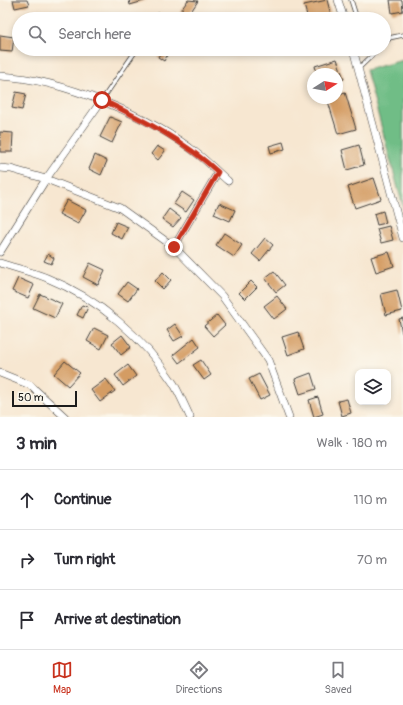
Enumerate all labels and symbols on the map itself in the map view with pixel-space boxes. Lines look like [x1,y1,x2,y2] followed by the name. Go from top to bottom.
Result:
[307,68,343,104] north arrow
[93,91,111,109] route start
[165,238,183,256] route end
[12,389,77,408] scale bar

